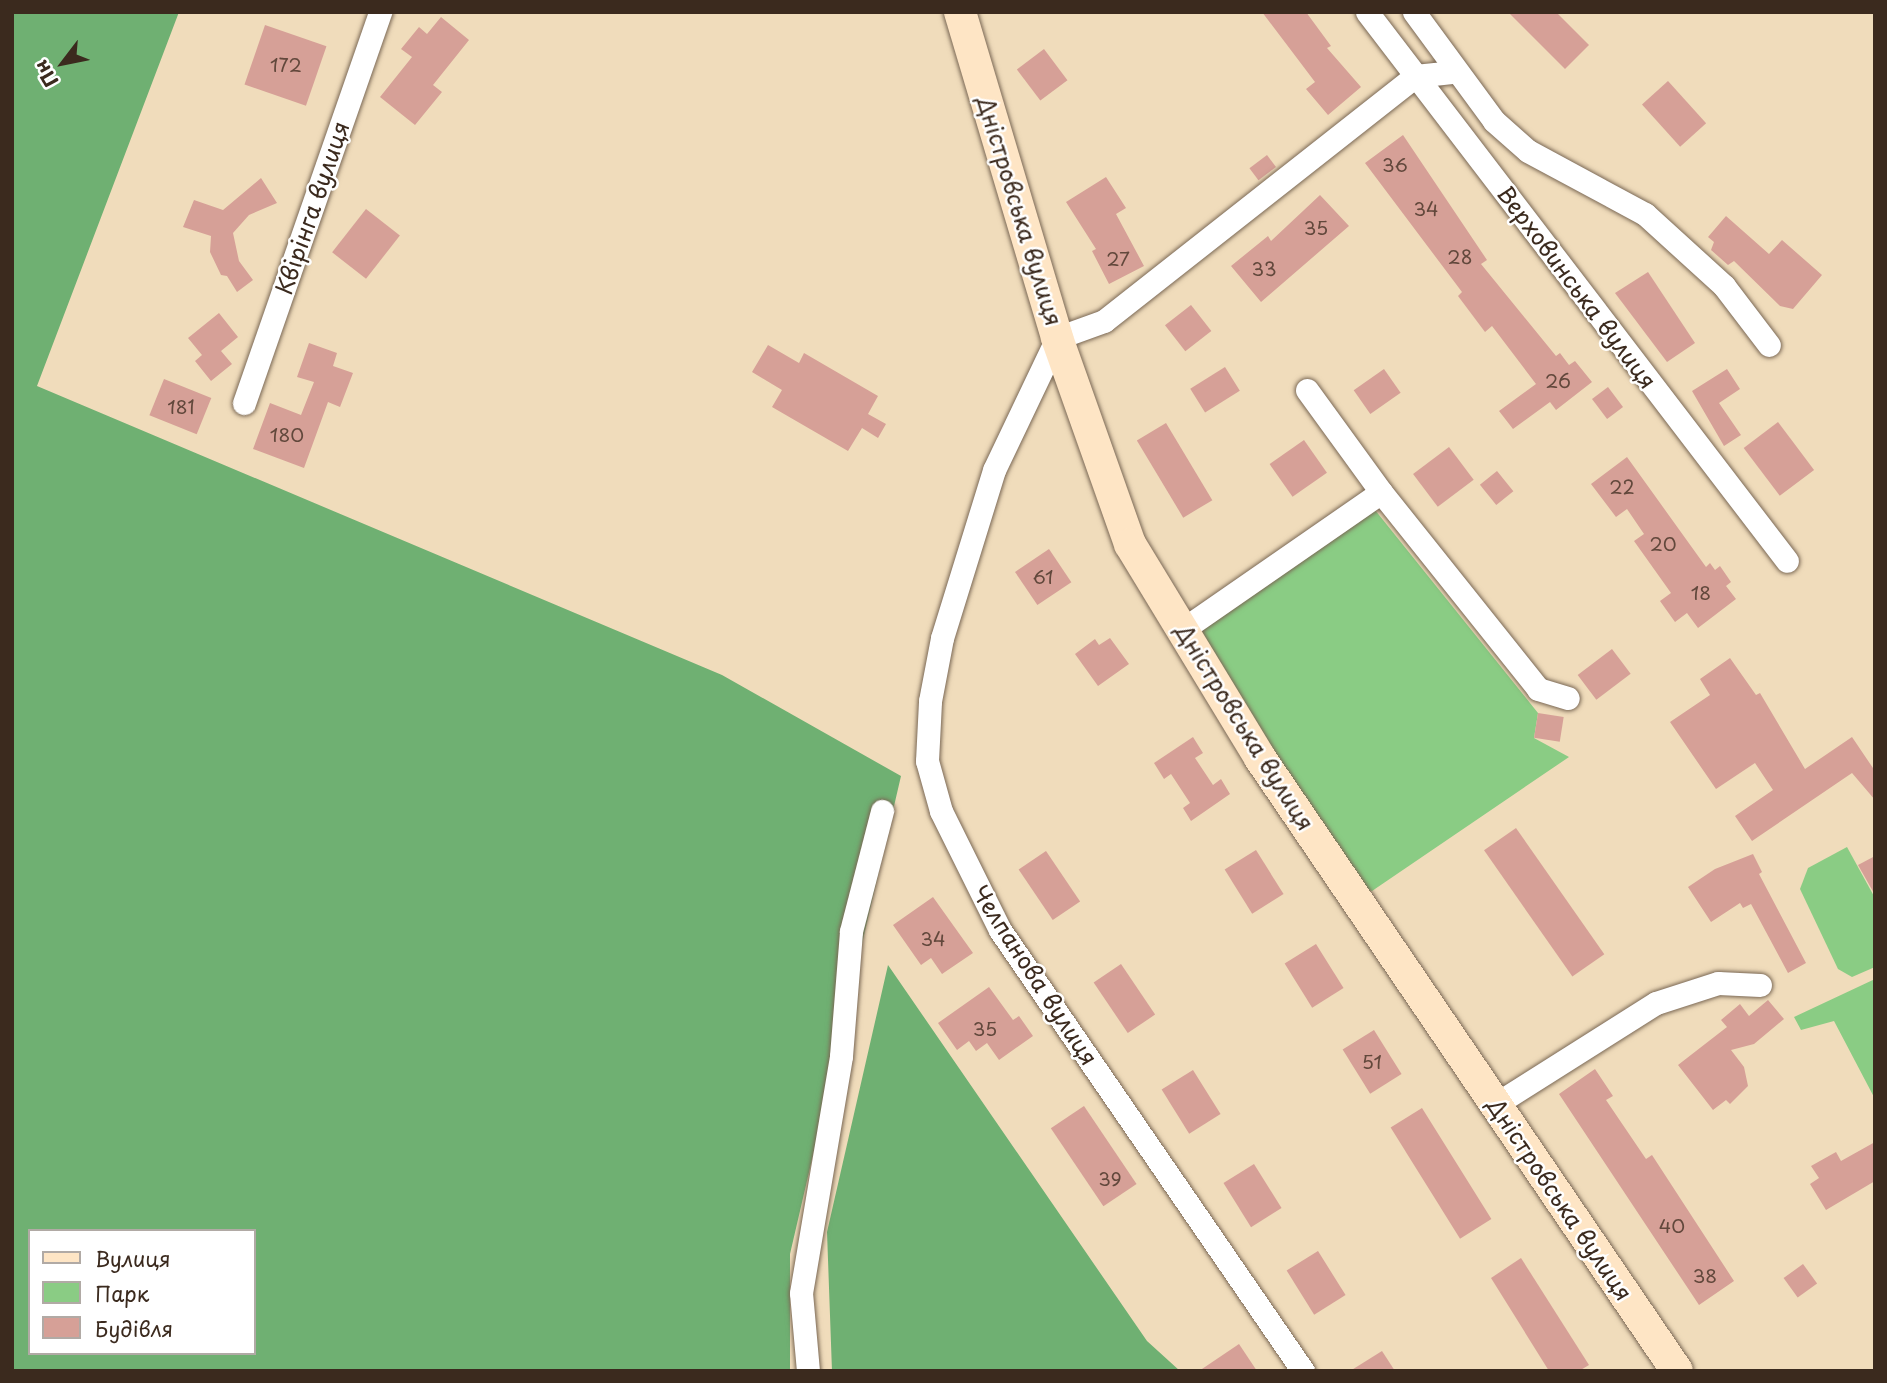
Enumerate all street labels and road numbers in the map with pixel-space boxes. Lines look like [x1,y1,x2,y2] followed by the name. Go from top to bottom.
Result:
[972,93,1068,329] street label: Дністровська вулиця
[269,117,355,299] street label: Квірінга вулиця
[1491,180,1663,394] street label: Верховинська вулиця
[1170,618,1320,836] street label: Дністровська вулиця
[966,879,1104,1071] street label: Челпанова вулиця
[1482,1092,1638,1306] street label: Дністровська вулиця

